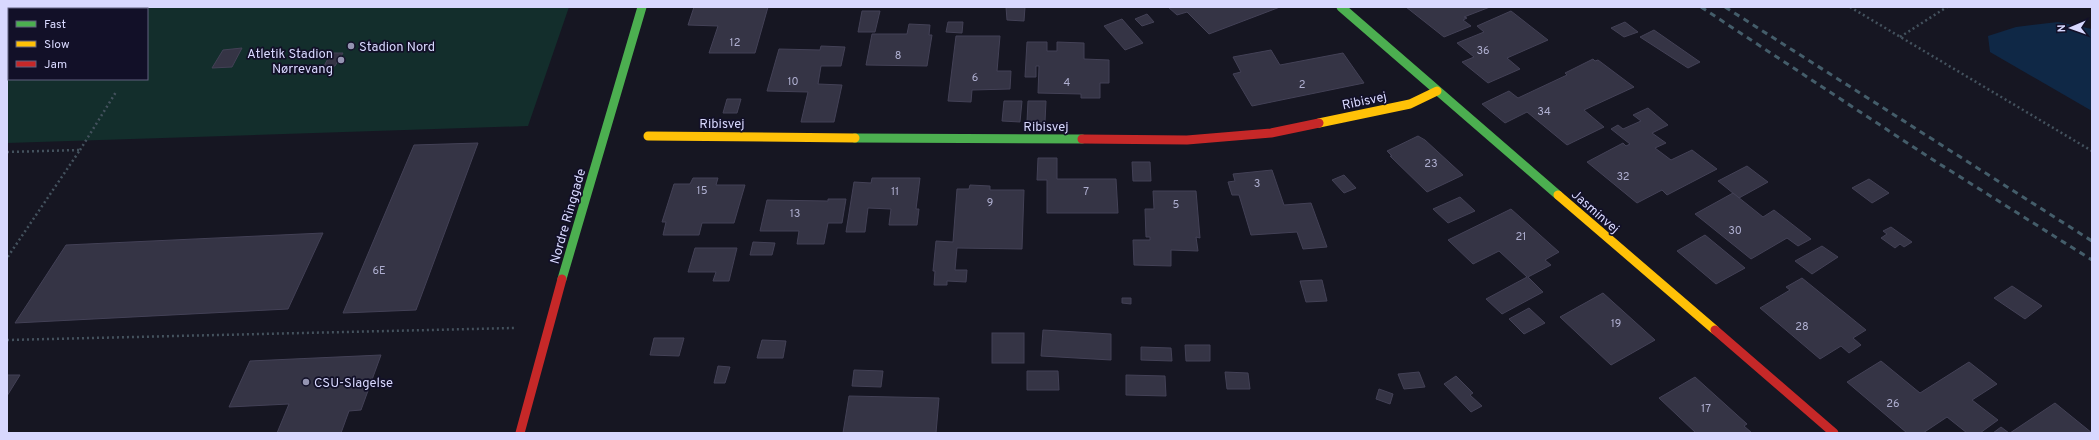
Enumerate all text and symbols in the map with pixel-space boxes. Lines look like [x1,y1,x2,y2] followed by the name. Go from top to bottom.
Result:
[8,8,148,80] legend
[2051,8,2091,48] north arrow
[44,17,66,33] text: Fast
[2055,24,2069,33] text: N
[730,36,740,50] house number: 12
[44,37,70,53] text: Slow
[359,40,435,56] place label: Stadion Nord
[346,41,356,51] marker: Stadion Nord
[1476,44,1490,58] house number: 36
[247,47,333,78] place label: Atletik Stadion Nørrevang
[895,49,901,63] house number: 8
[336,55,346,65] marker: Atletik Stadion Nørrevang
[44,57,67,73] text: Jam
[972,71,978,85] house number: 6
[787,75,799,89] house number: 10
[1064,76,1071,90] house number: 4
[1299,78,1305,92] house number: 2
[1341,89,1388,114] street label: Ribisvej
[1537,105,1551,119] house number: 34
[699,117,745,133] street label: Ribisvej
[1023,120,1069,136] street label: Ribisvej
[1424,157,1438,171] house number: 23
[548,167,590,266] street label: Nordre Ringgade
[1616,170,1630,184] house number: 32
[1254,177,1260,191] house number: 3
[697,184,708,198] house number: 15
[891,185,899,199] house number: 11
[1083,185,1089,199] house number: 7
[1567,187,1622,238] street label: Jasminvej
[987,196,993,210] house number: 9
[1173,198,1180,212] house number: 5
[790,207,800,221] house number: 13
[1728,224,1742,238] house number: 30
[1516,230,1526,244] house number: 21
[372,264,386,278] house number: 6E
[1611,317,1621,331] house number: 19
[1795,320,1809,334] house number: 28
[314,376,393,392] place label: CSU-Slagelse
[301,377,311,387] marker: CSU-Slagelse
[1886,397,1900,411] house number: 26
[1701,402,1711,416] house number: 17

